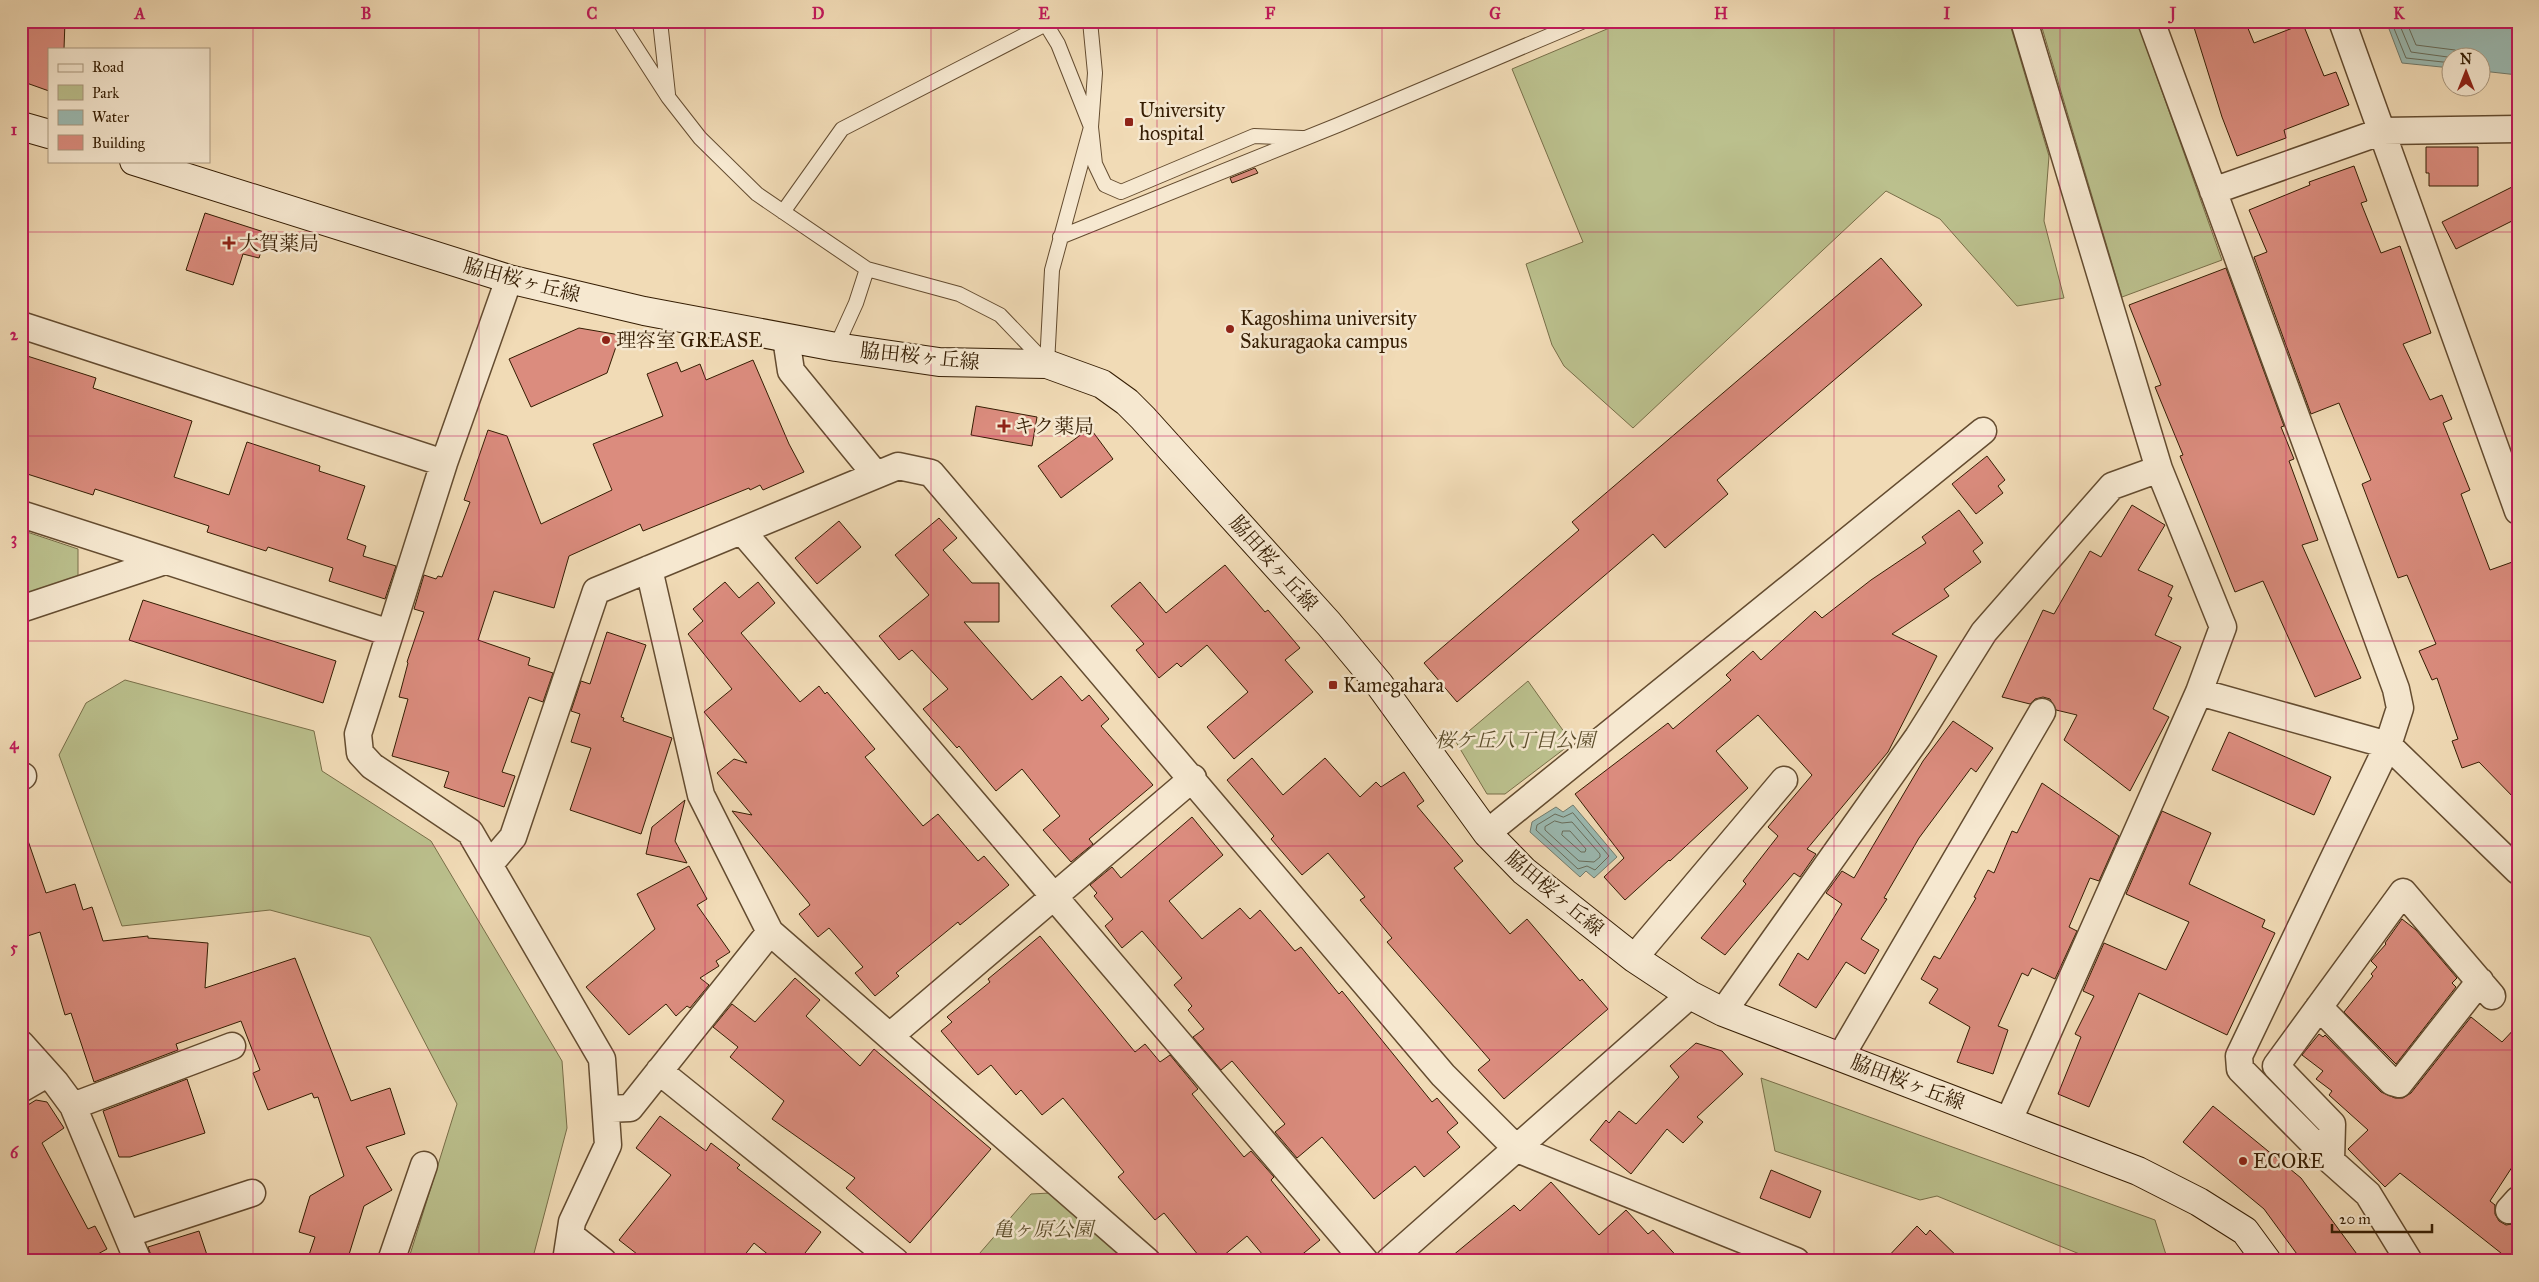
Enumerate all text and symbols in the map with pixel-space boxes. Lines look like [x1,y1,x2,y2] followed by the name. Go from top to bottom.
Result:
[134,4,146,23] text: A
[361,4,371,23] text: B
[587,4,598,23] text: C
[812,4,825,23] text: D
[1038,4,1050,23] text: E
[1265,4,1276,23] text: F
[1489,4,1501,23] text: G
[1714,4,1728,23] text: H
[1944,4,1951,23] text: I
[2168,4,2177,24] text: J
[2393,4,2405,23] text: K
[48,48,210,162] legend
[2442,48,2492,98] north arrow
[2460,51,2472,68] text: N
[92,58,124,76] text: Road
[92,84,119,102] text: Park
[1139,98,1225,145] place label: University hospital
[92,108,129,126] text: Water
[1123,116,1135,128] marker: University hospital
[11,120,18,139] text: 1
[92,134,146,152] text: Building
[239,231,319,255] place label: 大賀薬局
[223,237,235,249] marker: 大賀薬局
[461,253,583,307] street label: 脇田桜ヶ丘線
[1240,306,1417,354] place label: Kagoshima university Sakuragaoka campus
[1224,323,1236,335] marker: Kagoshima university Sakuragaoka campus
[10,325,19,344] text: 2
[616,328,763,352] place label: 理容室 GREASE
[600,334,612,346] marker: 理容室 GREASE
[859,338,981,374] street label: 脇田桜ヶ丘線
[1014,414,1094,438] place label: キク薬局
[998,420,1010,432] marker: キク薬局
[1225,510,1323,616] street label: 脇田桜ヶ丘線
[11,529,17,549] text: 3
[1343,673,1445,698] place label: Kamegahara
[1327,679,1339,691] marker: Kamegahara
[1435,728,1598,752] park label: 桜ケ丘八丁目公園
[10,734,20,754] text: 4
[1501,845,1609,941] street label: 脇田桜ヶ丘線
[10,938,18,957] text: 5
[1848,1049,1968,1115] street label: 脇田桜ヶ丘線
[10,1143,19,1162] text: 6
[2253,1149,2324,1173] place label: ECORE
[2237,1155,2249,1167] marker: ECORE
[2332,1202,2432,1234] scale bar
[2339,1210,2371,1228] text: 20 m
[993,1217,1096,1241] park label: 亀ヶ原公園

